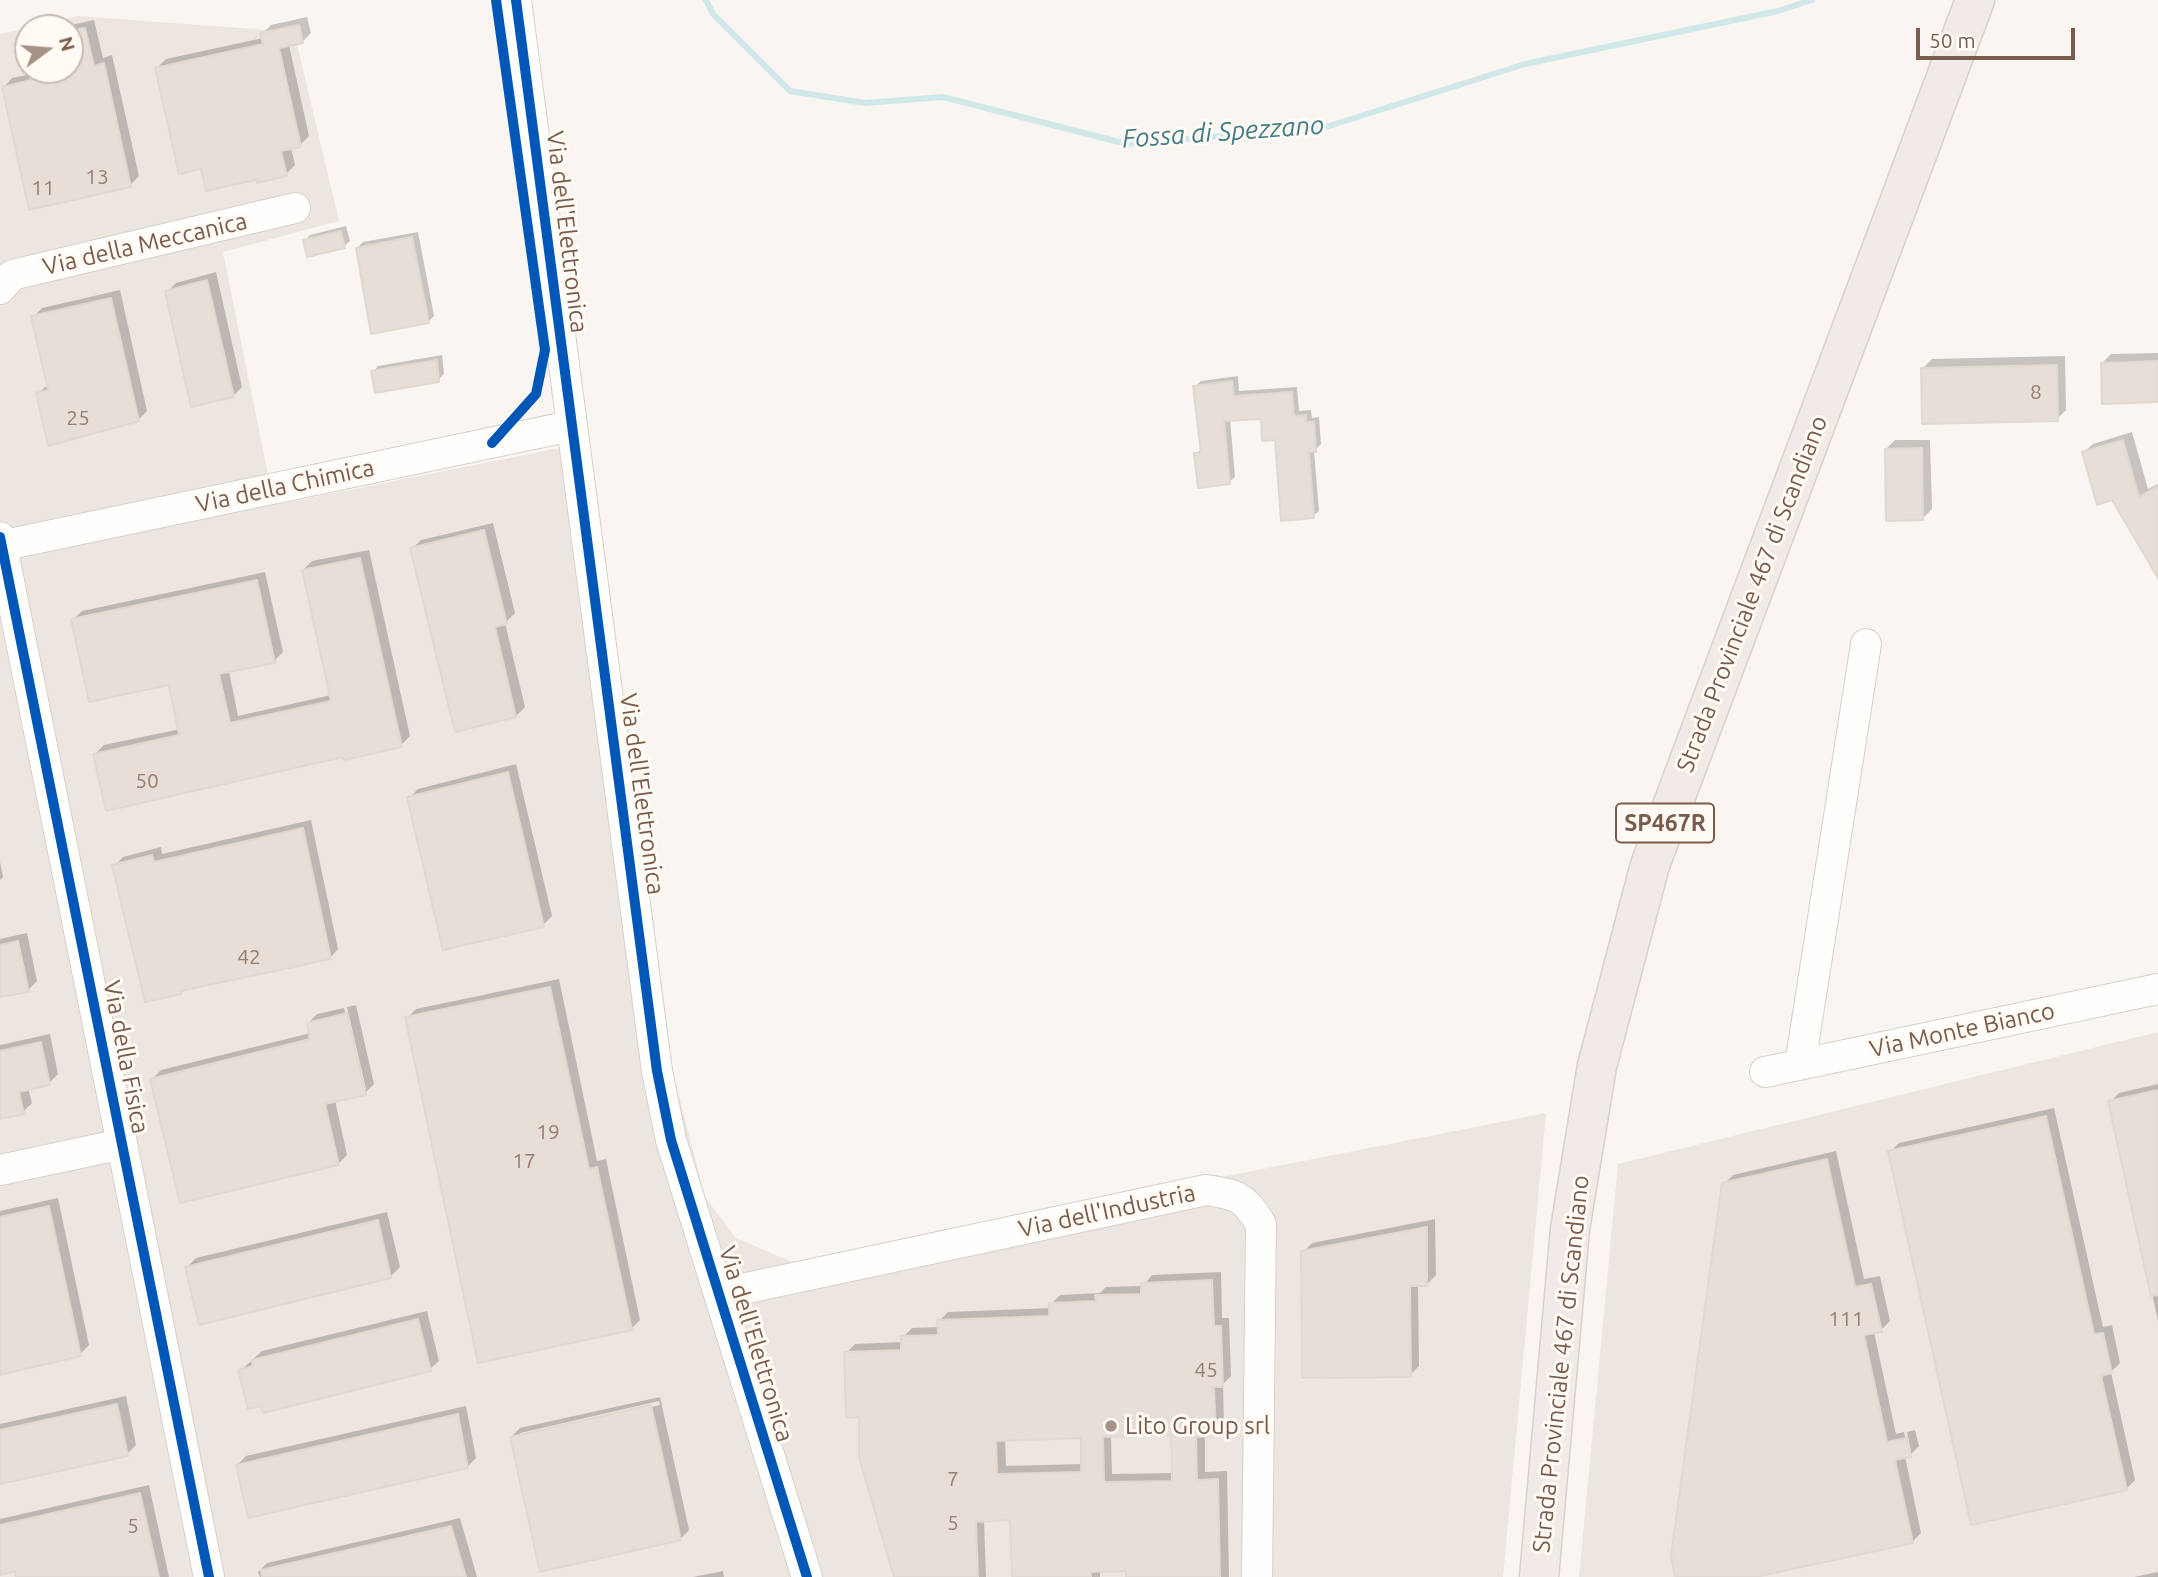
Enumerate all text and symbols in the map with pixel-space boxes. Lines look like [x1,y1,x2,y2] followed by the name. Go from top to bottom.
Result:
[14,14,84,84] north arrow
[1920,14,2079,58] scale bar
[1929,28,1976,52] text: 50 m
[55,34,80,54] text: N
[1121,109,1325,155] water label: Fossa di Spezzano
[540,129,594,335] street label: Via dell'Elettronica
[85,164,109,190] house number: 13
[31,175,55,201] house number: 11
[40,206,250,282] street label: Via della Meccanica
[2030,379,2042,405] house number: 8
[66,405,90,431] house number: 25
[1671,412,1833,776] street label: Strada Provinciale 467 di Scandiano
[193,453,377,519] street label: Via della Chimica
[614,691,670,897] street label: Via dell'Elettronica
[135,768,159,794] house number: 50
[1616,804,1714,842] road number: SP467R
[237,944,261,970] house number: 42
[97,978,155,1136] street label: Via della Fisica
[1867,996,2057,1064] street label: Via Monte Bianco
[536,1119,560,1145] house number: 19
[512,1148,536,1174] house number: 17
[1527,1174,1595,1554] street label: Strada Provinciale 467 di Scandiano
[1016,1178,1198,1244] street label: Via dell'Industria
[713,1243,799,1445] street label: Via dell'Elettronica
[1828,1306,1864,1332] house number: 111
[1194,1357,1218,1383] house number: 45
[1125,1412,1270,1440] place label: Lito Group srl
[1103,1418,1119,1434] marker: Lito Group srl
[947,1466,959,1492] house number: 7
[947,1510,959,1536] house number: 5
[127,1513,139,1539] house number: 5

